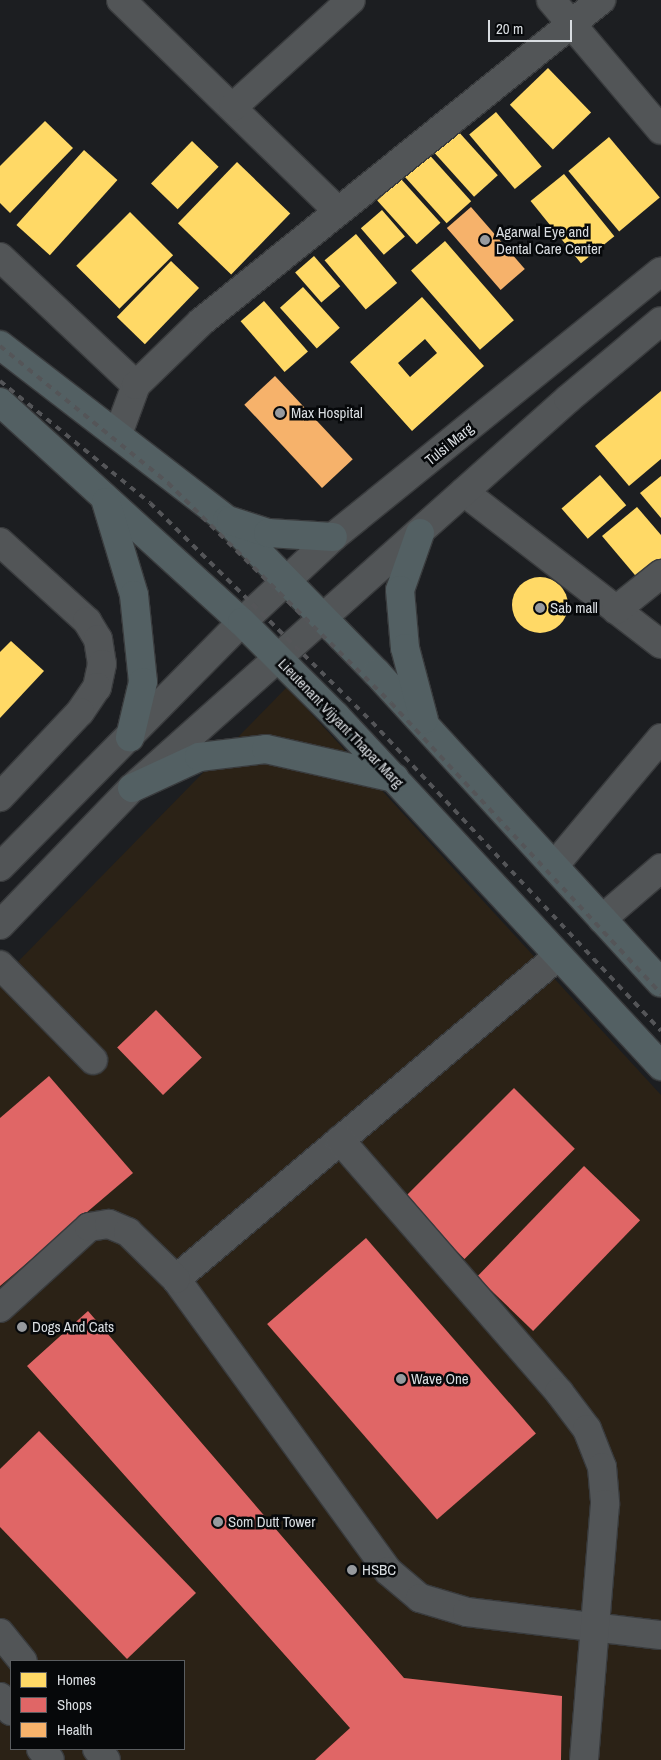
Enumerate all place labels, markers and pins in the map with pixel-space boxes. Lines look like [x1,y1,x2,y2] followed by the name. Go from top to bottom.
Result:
[496,222,602,257] place label: Agarwal Eye and Dental Care Center
[478,233,492,247] marker: Agarwal Eye and Dental Care Center
[291,404,363,422] place label: Max Hospital
[273,406,287,420] marker: Max Hospital
[550,599,598,617] place label: Sab mall
[534,602,546,614] marker: Sab mall
[32,1318,115,1336] place label: Dogs And Cats
[16,1321,28,1333] marker: Dogs And Cats
[411,1370,469,1388] place label: Wave One
[395,1373,407,1385] marker: Wave One
[228,1513,315,1531] place label: Som Dutt Tower
[212,1516,224,1528] marker: Som Dutt Tower
[362,1561,396,1579] place label: HSBC
[346,1564,358,1576] marker: HSBC

